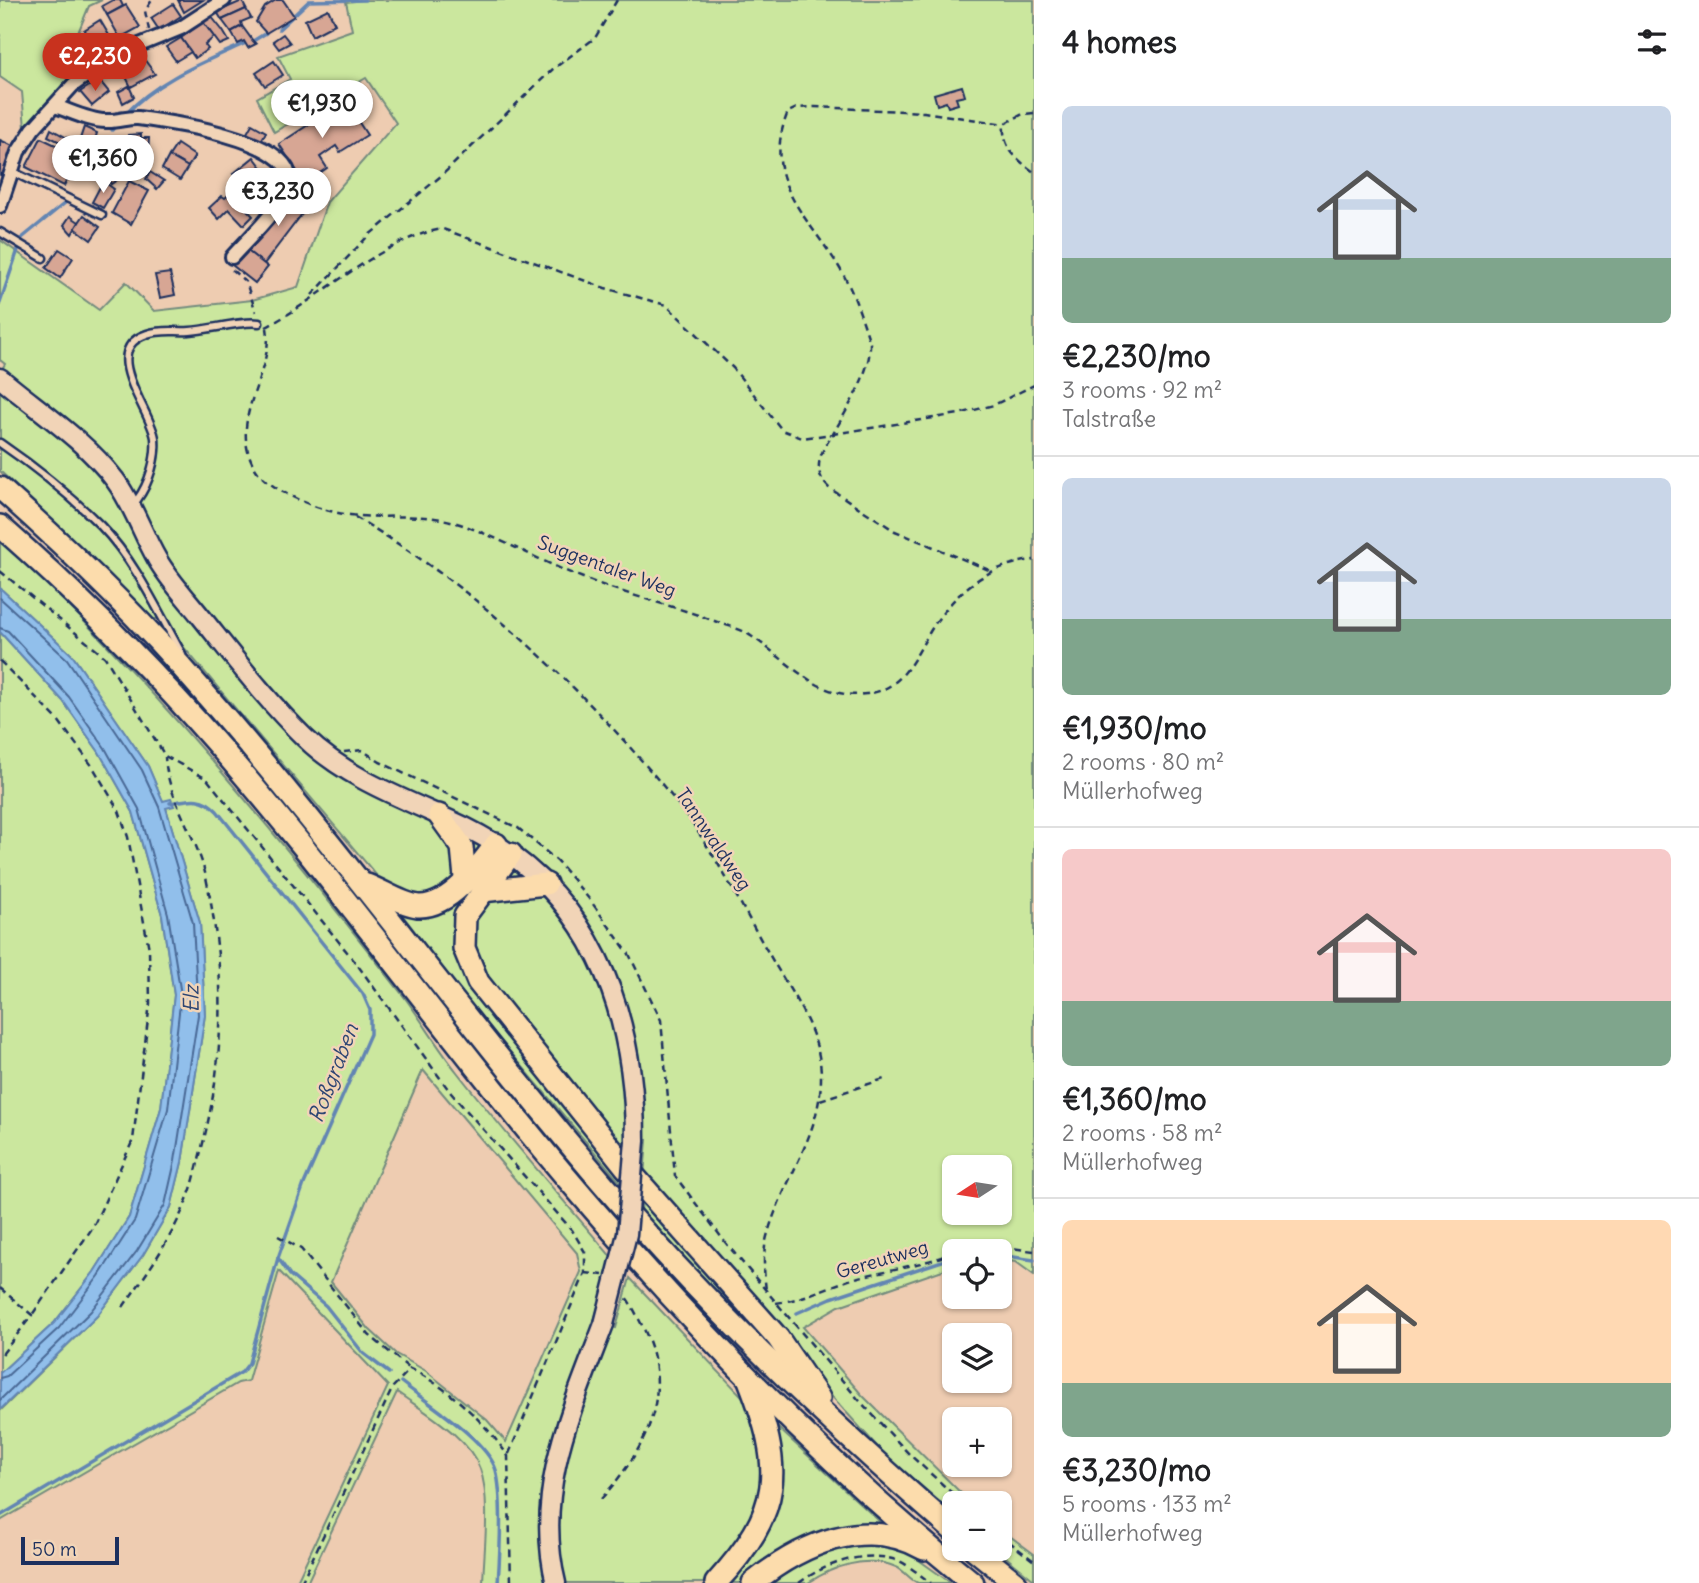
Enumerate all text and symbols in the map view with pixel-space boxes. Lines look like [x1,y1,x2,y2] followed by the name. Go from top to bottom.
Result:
[1062,23,1177,61] text: 4 homes
[1633,23,1671,61] icon: filters
[38,34,152,93] pin: €2,230
[58,41,132,70] text: €2,230
[265,80,379,140] pin: €1,930
[287,88,357,117] text: €1,930
[46,136,160,195] pin: €1,360
[68,143,138,172] text: €1,360
[1304,152,1430,278] icon: home
[221,168,335,228] pin: €3,230
[241,176,315,205] text: €3,230
[1062,337,1211,375] text: €2,230/mo
[1062,375,1222,404] text: 3 rooms · 92 m²
[1062,404,1156,433] text: Talstraße
[1304,524,1430,650] icon: home
[535,530,679,602] street label: Suggentaler Weg
[1062,709,1207,747] text: €1,930/mo
[1062,747,1224,776] text: 2 rooms · 80 m²
[1062,776,1203,805] text: Müllerhofweg
[671,783,757,895] street label: Tannwaldweg
[1304,895,1430,1021] icon: home
[177,983,205,1013] water label: Elz
[302,1019,364,1126] water label: Roßgraben
[1062,1080,1207,1118] text: €1,360/mo
[1062,1118,1223,1147] text: 2 rooms · 58 m²
[1062,1147,1203,1176] text: Müllerhofweg
[942,1155,1012,1225] north arrow
[942,1155,1012,1561] map controls
[833,1234,931,1284] street label: Gereutweg
[942,1239,1012,1309] button: locate
[1304,1266,1430,1392] icon: home
[942,1323,1012,1393] button: layers
[942,1407,1012,1477] button: +
[1062,1451,1211,1489] text: €3,230/mo
[1062,1489,1232,1518] text: 5 rooms · 133 m²
[942,1491,1012,1561] button: −
[1062,1518,1203,1547] text: Müllerhofweg
[21,1534,119,1566] scale bar
[32,1537,77,1561] text: 50 m

